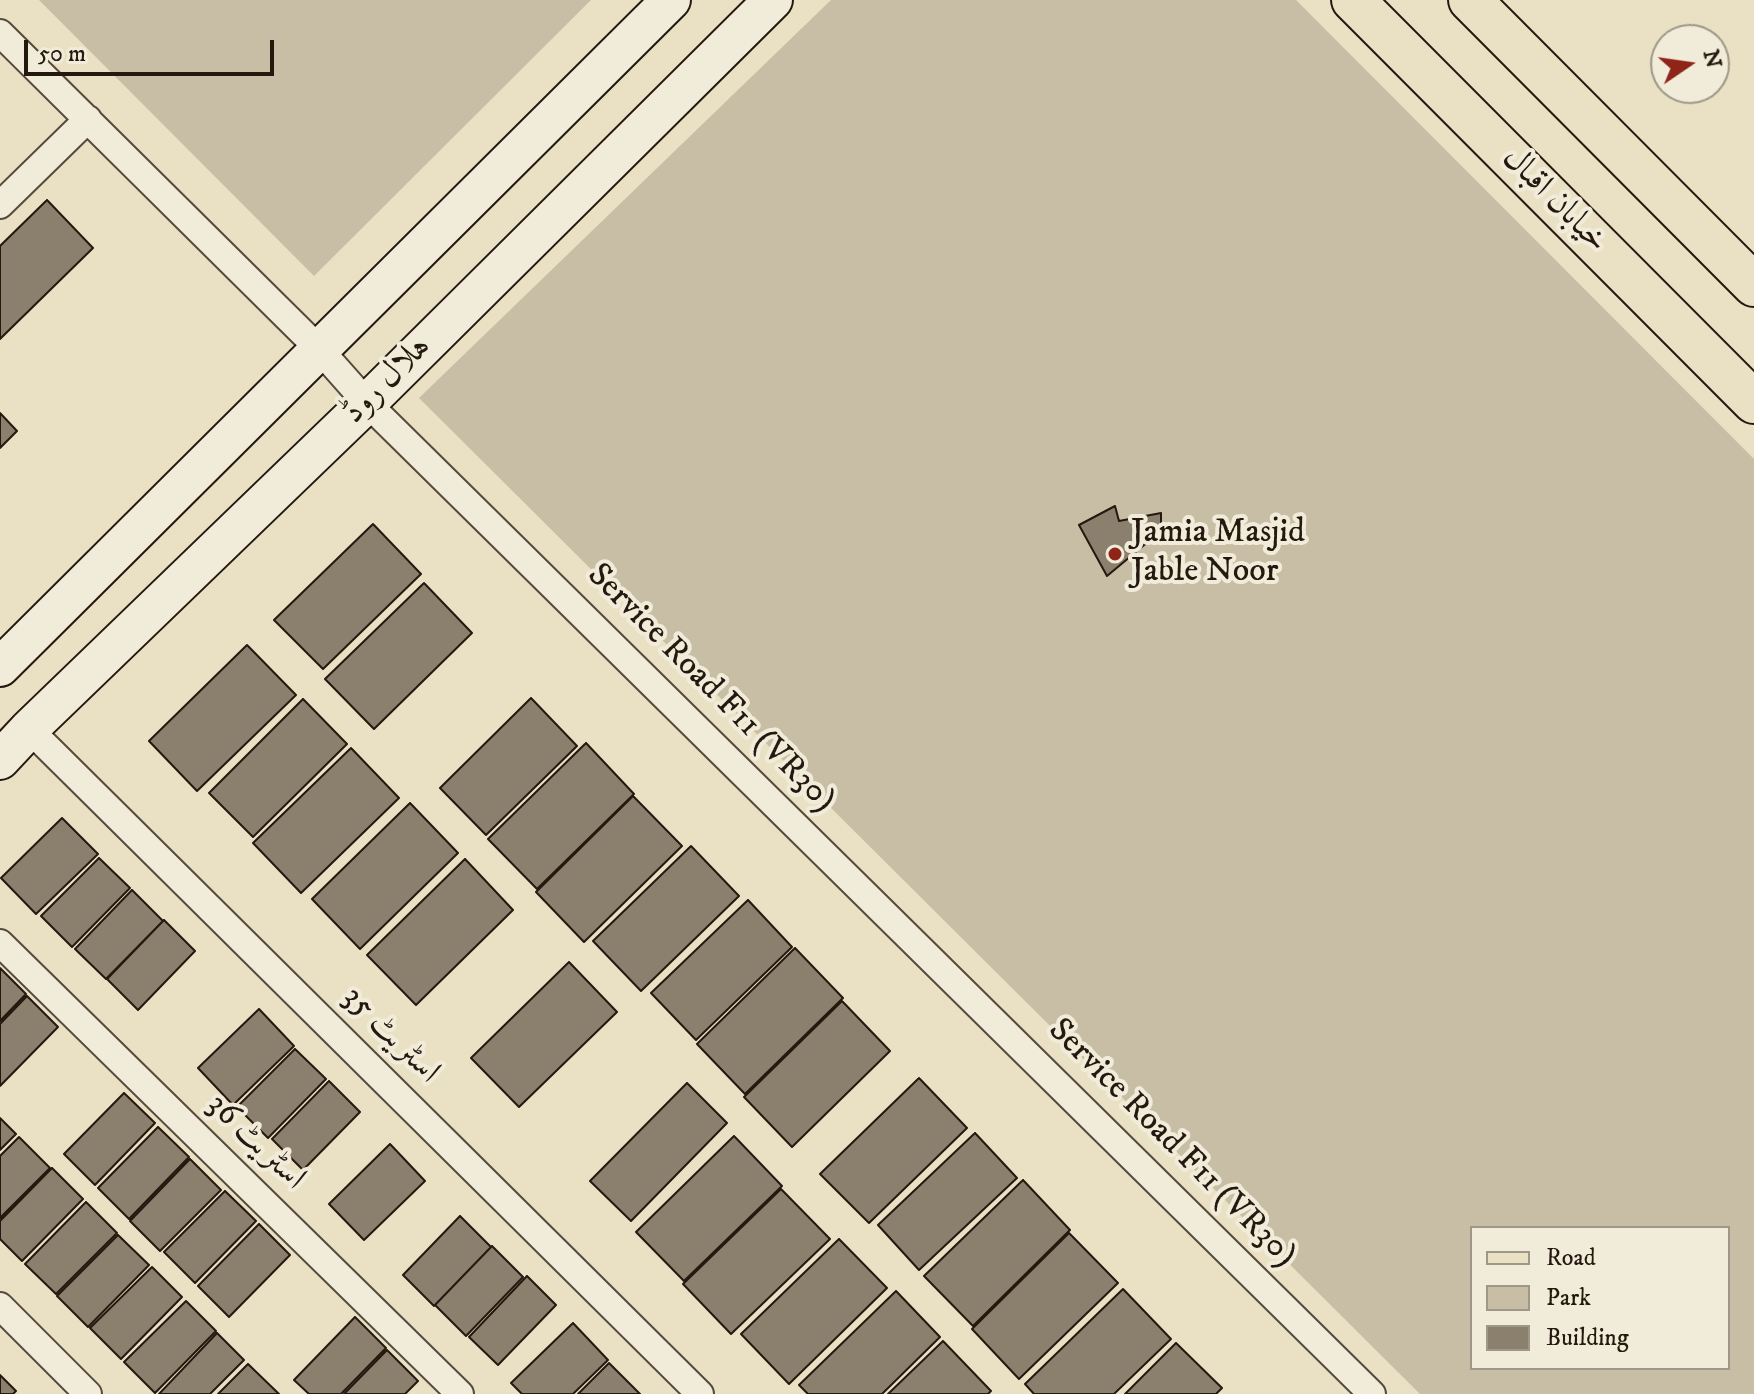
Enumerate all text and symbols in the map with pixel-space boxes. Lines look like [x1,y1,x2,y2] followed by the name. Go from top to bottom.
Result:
[28,24,278,74] scale bar
[1650,24,1730,104] north arrow
[38,39,86,69] text: 50 m
[1697,47,1727,71] text: N
[1492,139,1616,263] street label: خیابان اقبال
[335,328,441,434] street label: ہلال روڈ
[1131,514,1305,594] place label: Jamia Masjid Jable Noor
[1106,545,1124,563] marker: Jamia Masjid Jable Noor
[577,556,843,822] street label: Service Road F11 (VR30)
[333,979,447,1093] street label: اسٹریٹ 35
[1038,1011,1304,1277] street label: Service Road F11 (VR30)
[197,1086,313,1200] street label: اسٹریٹ 36
[1470,1226,1730,1370] legend
[1546,1243,1596,1273] text: Road
[1546,1283,1591,1313] text: Park
[1546,1323,1629,1353] text: Building

